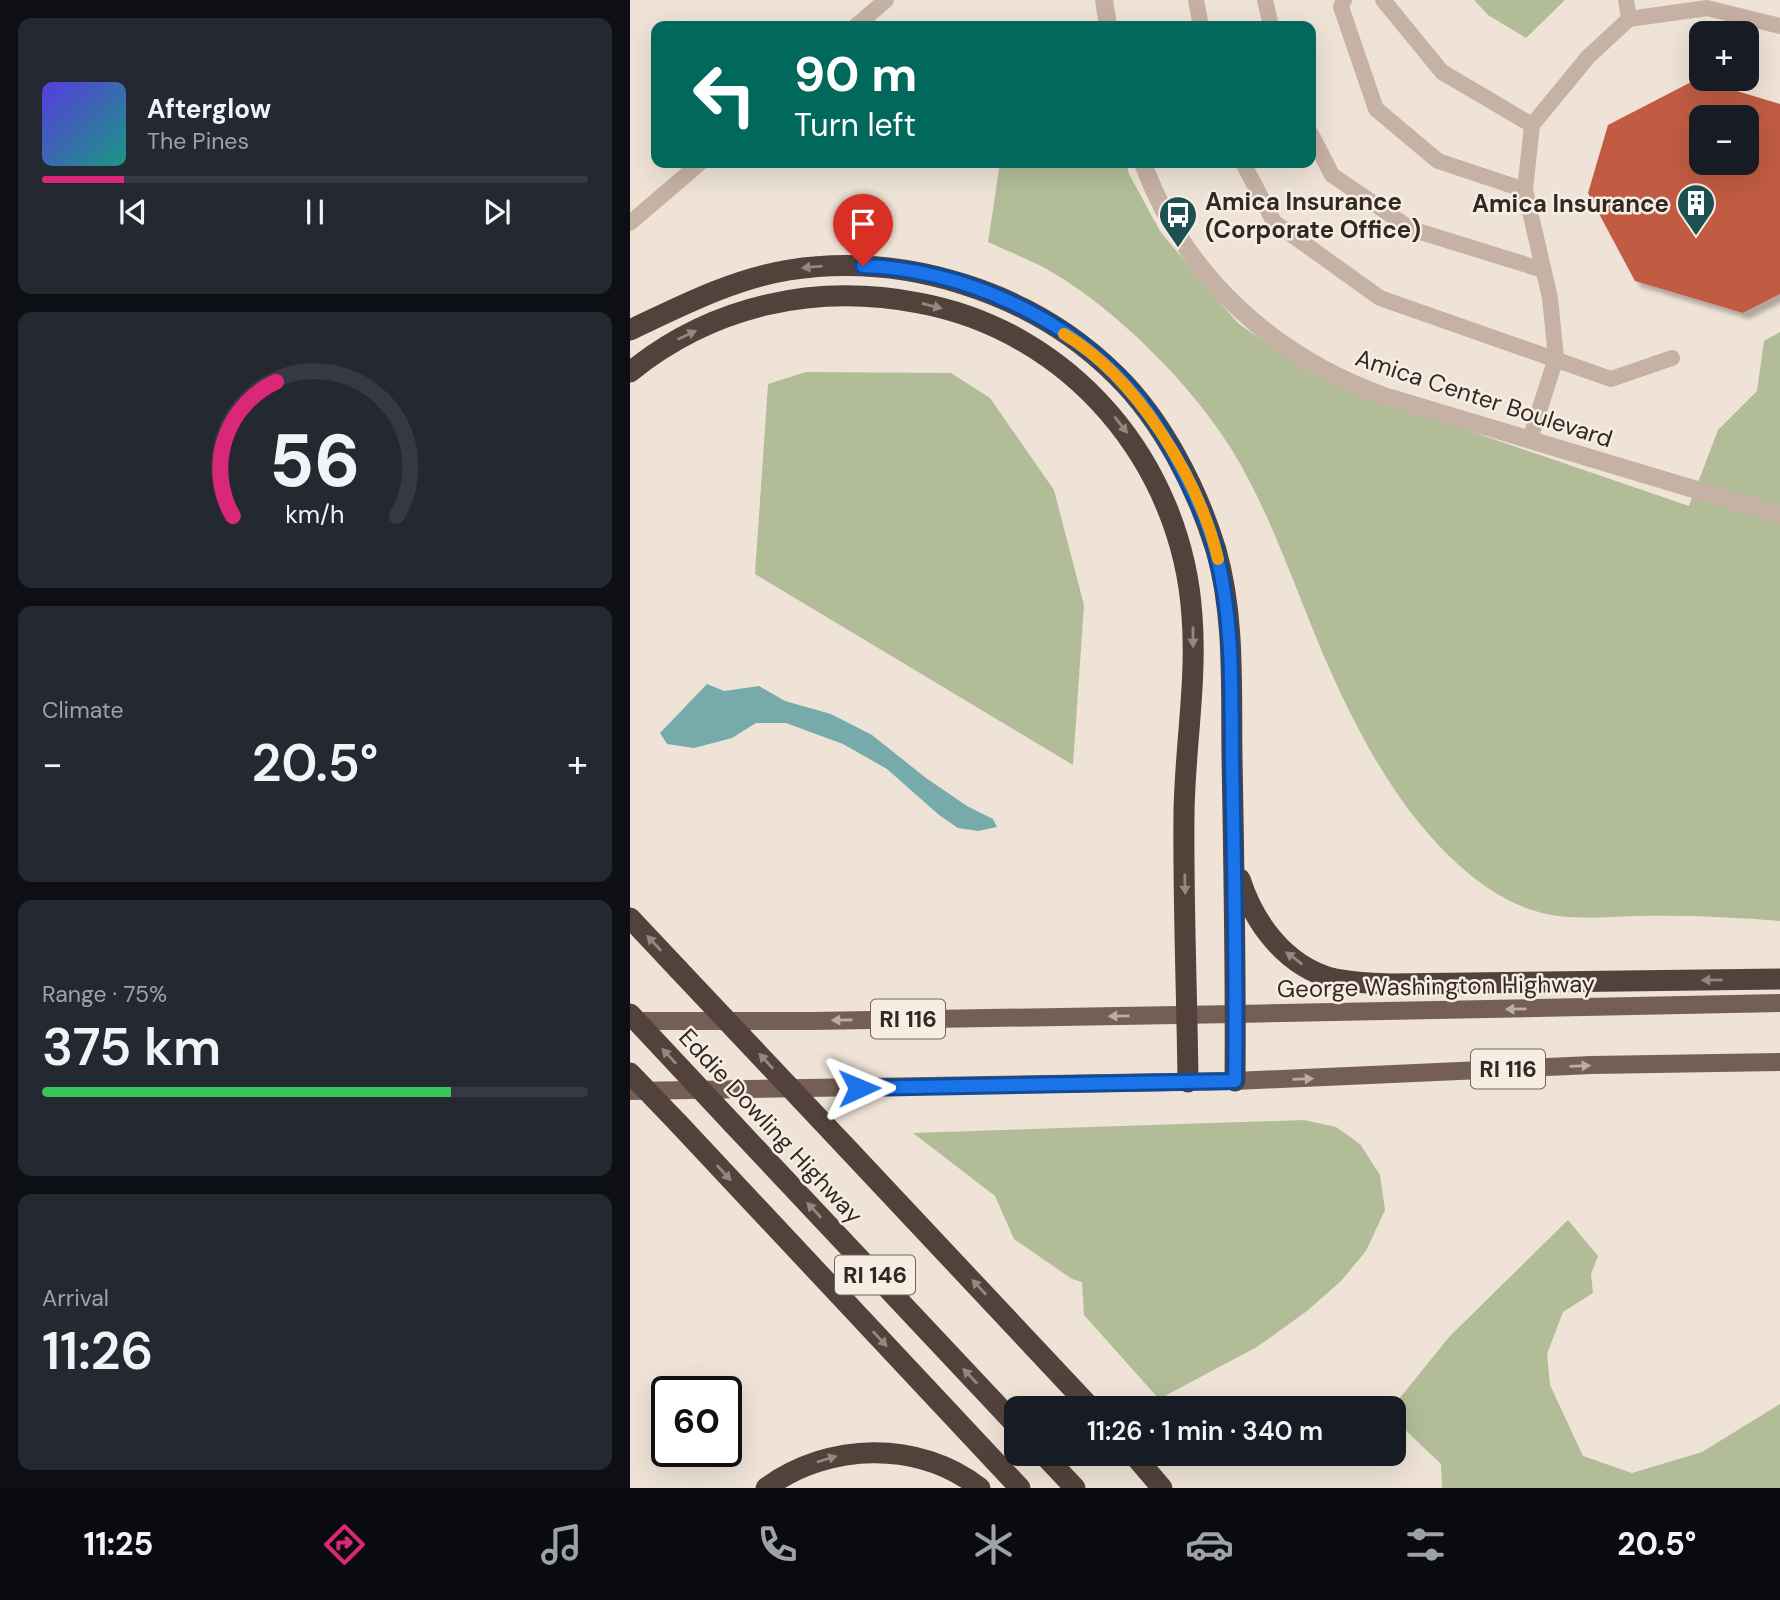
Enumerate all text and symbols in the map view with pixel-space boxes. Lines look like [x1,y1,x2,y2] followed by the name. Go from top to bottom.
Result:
[1689,21,1759,175] map controls
[1689,21,1759,91] button: +
[794,42,917,106] text: 90 m
[679,49,770,140] icon: left
[147,92,271,126] text: Afterglow
[794,104,916,146] text: Turn left
[1689,105,1759,175] button: −
[147,126,249,156] text: The Pines
[1675,182,1717,237] building icon: Amica Insurance
[1205,186,1421,245] place label: Amica Insurance (Corporate Office)
[1472,188,1669,219] place label: Amica Insurance
[114,193,152,231] icon: previous
[296,193,334,231] icon: pause
[478,193,516,231] icon: next
[833,194,893,266] pin
[1157,194,1199,249] bus stop icon: Amica Insurance (Corporate Office)
[844,205,882,243] icon: arrive
[800,262,822,273] one-way arrow
[921,301,943,312] one-way arrow
[677,329,697,341] one-way arrow
[1352,342,1616,454] street label: Amica Center Boulevard
[269,414,361,509] text: 56
[1113,416,1128,434] one-way arrow
[285,498,345,531] text: km/h
[1187,626,1199,648] one-way arrow
[42,695,124,725] text: Climate
[252,729,378,797] text: 20.5°
[42,739,63,789] text: −
[567,739,588,789] text: +
[1179,873,1191,895] one-way arrow
[646,934,662,952] one-way arrow
[1285,951,1303,965] one-way arrow
[1277,968,1595,1004] street label: George Washington Highway
[1701,974,1723,986] one-way arrow
[42,979,167,1009] text: Range · 75%
[871,1000,945,1038] road number: RI 116
[1505,1003,1527,1015] one-way arrow
[1107,1010,1129,1022] one-way arrow
[42,1013,221,1081] text: 375 km
[831,1014,853,1026] one-way arrow
[672,1022,870,1230] street label: Eddie Dowling Highway
[662,1048,678,1065] one-way arrow
[1471,1050,1545,1088] road number: RI 116
[822,1051,896,1125] position arrow
[757,1053,774,1070] one-way arrow
[1569,1060,1591,1071] one-way arrow
[1293,1074,1315,1085] one-way arrow
[716,1164,732,1181] one-way arrow
[807,1202,823,1219] one-way arrow
[835,1256,915,1294] road number: RI 146
[971,1278,987,1296] one-way arrow
[42,1283,109,1313] text: Arrival
[42,1317,154,1385] text: 11:26
[872,1330,888,1348] one-way arrow
[962,1367,978,1385] one-way arrow
[651,1376,742,1467] speed limit sign: 60
[1087,1414,1323,1448] text: 11:26 · 1 min · 340 m
[817,1454,838,1464] one-way arrow
[320,1520,369,1569] icon: directions
[537,1520,586,1569] icon: music
[753,1520,802,1569] icon: phone
[969,1520,1018,1569] icon: climate
[1185,1520,1234,1569] icon: car
[1401,1520,1450,1569] icon: filters
[84,1523,153,1565] text: 11:25
[1617,1523,1696,1565] text: 20.5°

